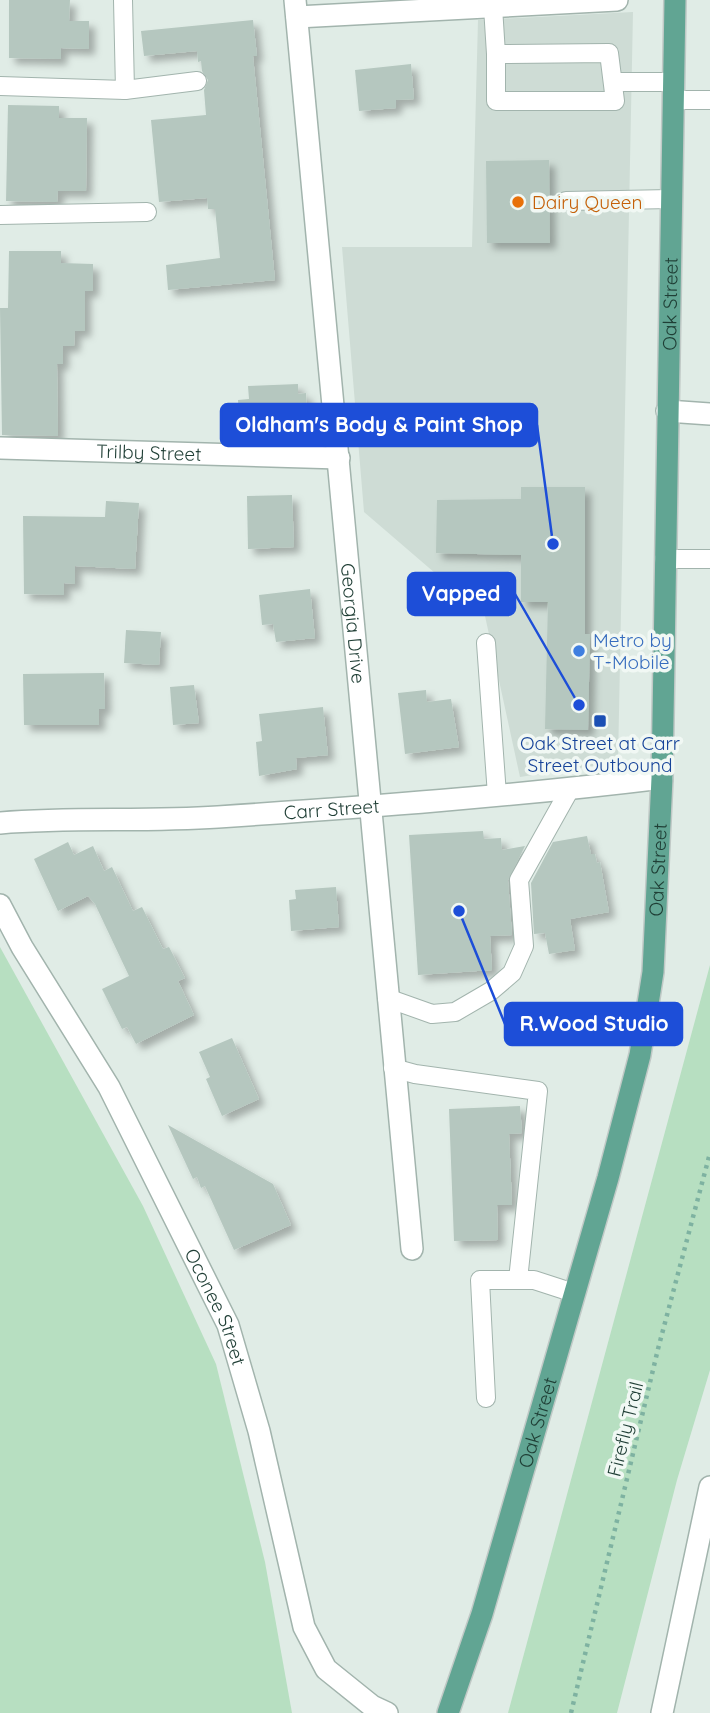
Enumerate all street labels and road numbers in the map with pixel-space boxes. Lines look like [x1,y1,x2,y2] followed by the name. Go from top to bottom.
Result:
[657,257,683,351] street label: Oak Street
[96,439,202,466] street label: Trilby Street
[336,562,371,685] street label: Georgia Drive
[283,793,380,824] street label: Carr Street
[644,823,672,917] street label: Oak Street
[180,1244,251,1368] street label: Oconee Street
[513,1374,562,1471] street label: Oak Street
[602,1379,648,1479] street label: Firefly Trail

